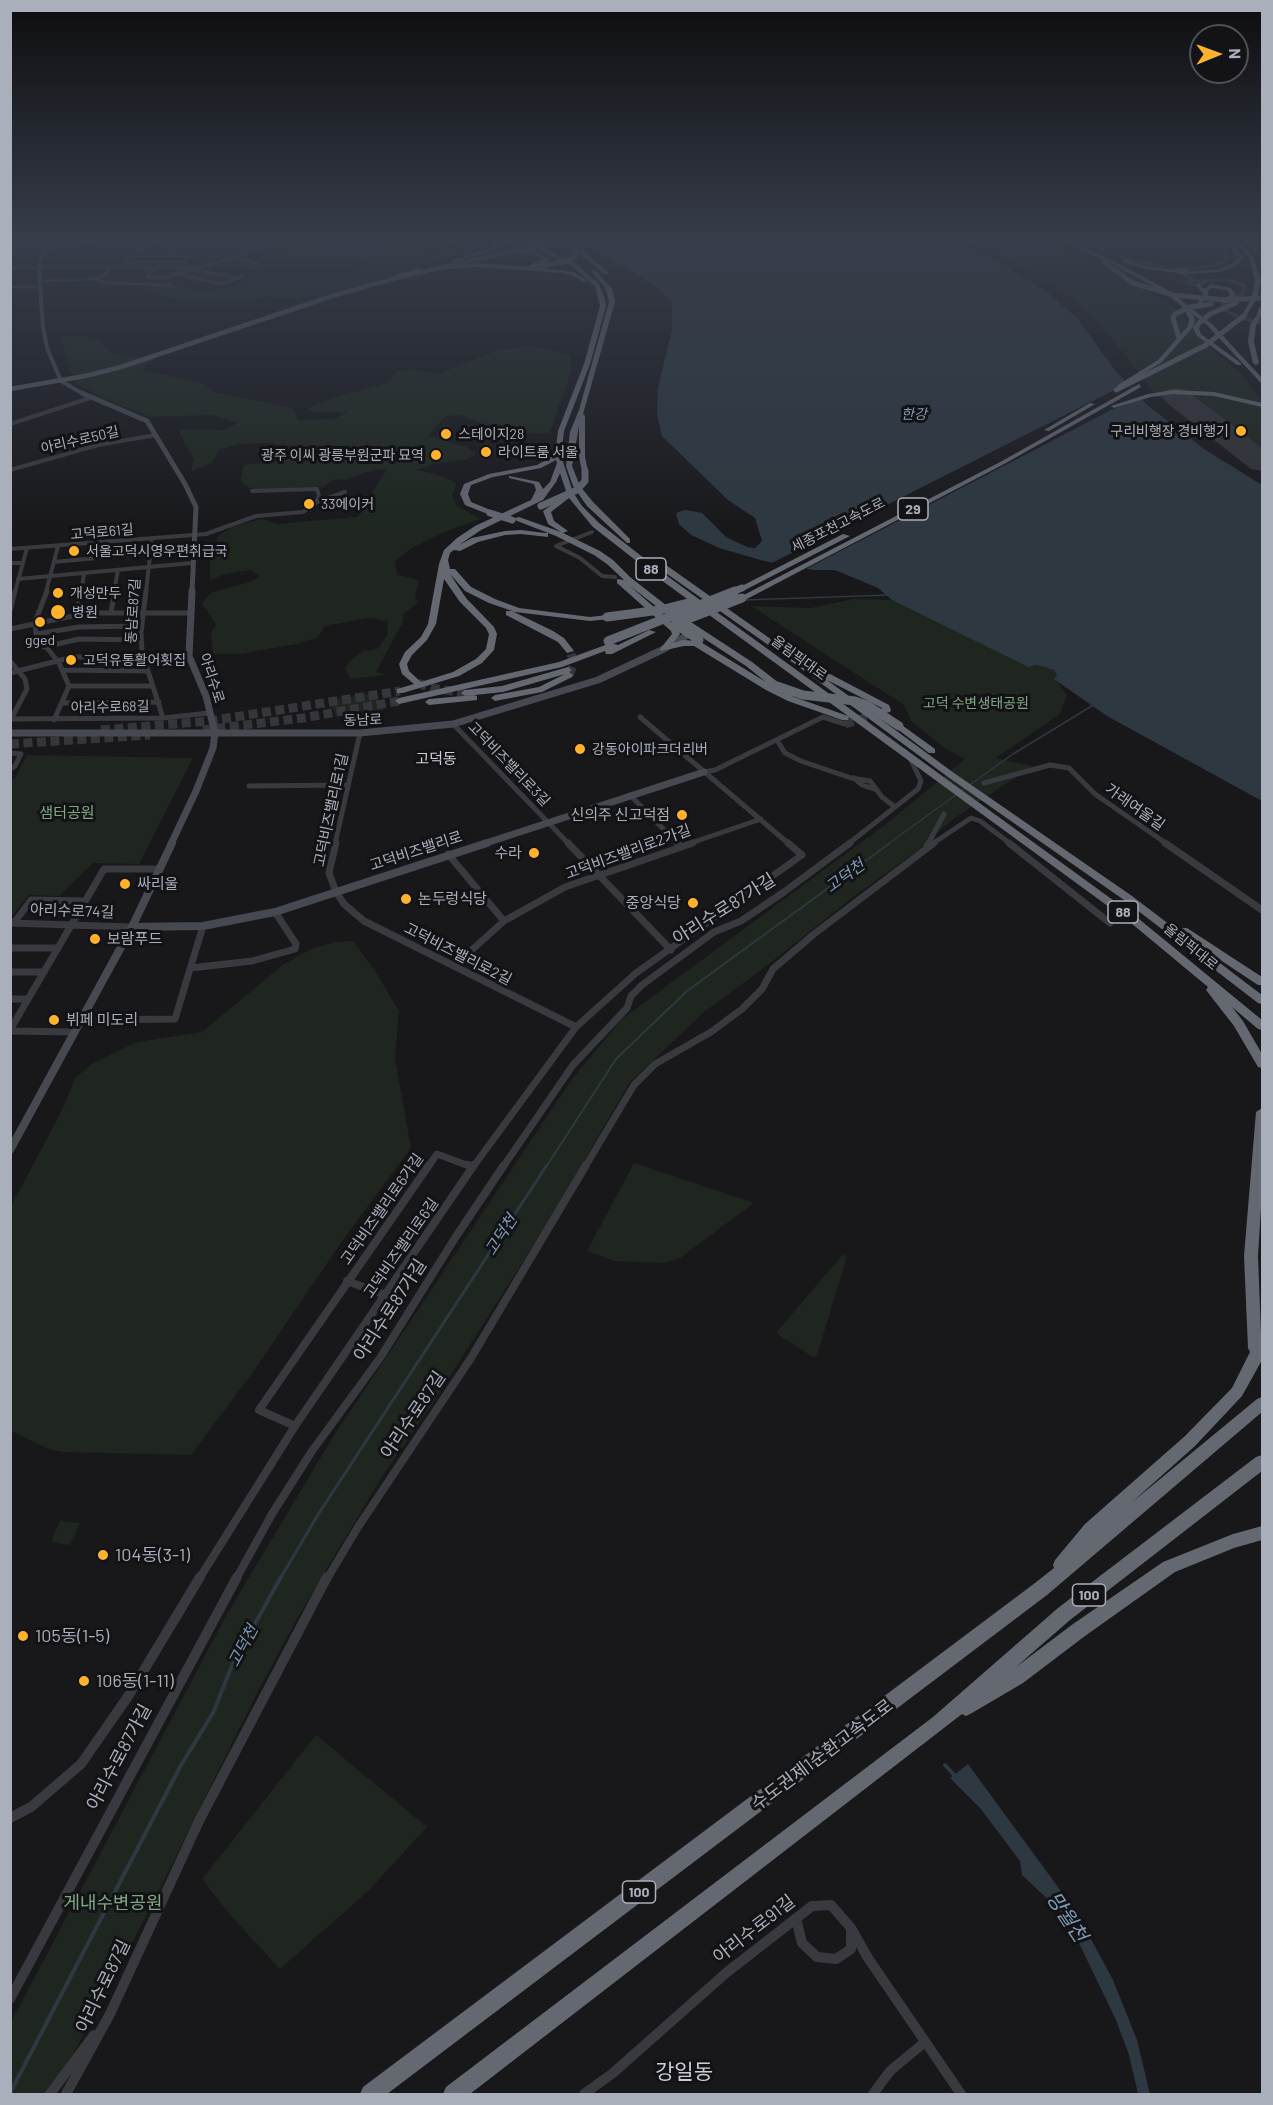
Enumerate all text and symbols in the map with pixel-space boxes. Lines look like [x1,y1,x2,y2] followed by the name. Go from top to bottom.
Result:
[1189,24,1249,84] north arrow
[1226,48,1245,59] text: N
[901,406,927,422] water label: 한강
[39,423,121,457] street label: 아리수로50길
[1110,423,1229,439] place label: 구리비행장 경비행기
[1234,424,1248,438] marker: 구리비행장 경비행기
[458,426,524,442] place label: 스테이지28
[439,427,453,441] marker: 스테이지28
[498,444,578,460] place label: 라이트룸 서울
[479,445,493,459] marker: 라이트룸 서울
[261,447,424,463] place label: 광주 이씨 광릉부원군파 묘역
[429,448,443,462] marker: 광주 이씨 광릉부원군파 묘역
[788,494,888,556] street label: 세종포천고속도로
[321,496,374,512] place label: 33에이커
[302,497,316,511] marker: 33에이커
[898,498,928,520] road number: 29
[70,521,134,543] street label: 고덕로61길
[86,543,228,559] place label: 서울고덕시영우편취급국
[67,544,81,558] marker: 서울고덕시영우편취급국
[636,558,666,580] road number: 88
[122,578,144,644] street label: 동남로87길
[70,585,122,601] place label: 개성만두
[51,586,65,600] marker: 개성만두
[49,603,67,621] marker: 병원
[72,604,98,620] place label: 병원
[33,615,47,629] marker: gged
[25,632,55,648] place label: gged
[768,632,830,684] street label: 올림픽대로
[196,651,228,705] street label: 아리수로
[83,652,186,668] place label: 고덕유통활어횟집
[64,653,78,667] marker: 고덕유통활어횟집
[923,695,1029,711] park label: 고덕 수변생태공원
[70,698,150,716] street label: 아리수로68길
[343,711,383,729] street label: 동남로
[465,719,553,809] street label: 고덕비즈밸리로3길
[592,741,708,757] place label: 강동아이파크더리버
[573,742,587,756] marker: 강동아이파크더리버
[415,750,457,768] district label: 고덕동
[310,752,352,868] street label: 고덕비즈밸리로1길
[1102,780,1168,834] street label: 가래여울길
[39,804,95,822] park label: 샘터공원
[570,806,670,824] place label: 신의주 신고덕점
[675,808,689,822] marker: 신의주 신고덕점
[563,821,693,883] street label: 고덕비즈밸리로2가길
[367,828,465,874] street label: 고덕비즈밸리로
[494,844,522,862] place label: 수라
[527,846,541,860] marker: 수라
[821,855,869,897] water label: 고덕천
[669,869,779,949] street label: 아리수로87가길
[137,875,178,893] place label: 싸리울
[118,877,132,891] marker: 싸리울
[418,890,487,908] place label: 논두렁식당
[399,892,413,906] marker: 논두렁식당
[626,894,681,912] place label: 중앙식당
[686,896,700,910] marker: 중앙식당
[30,901,114,921] street label: 아리수로74길
[1108,901,1138,923] road number: 88
[401,919,515,989] street label: 고덕비즈밸리로2길
[1161,920,1221,974] street label: 올림픽대로
[107,930,162,948] place label: 보람푸드
[88,932,102,946] marker: 보람푸드
[66,1011,138,1029] place label: 뷔페 미도리
[47,1013,61,1027] marker: 뷔페 미도리
[337,1150,427,1268] street label: 고덕비즈밸리로6가길
[360,1194,442,1302] street label: 고덕비즈밸리로6길
[481,1211,521,1259] water label: 고덕천
[349,1255,431,1365] street label: 아리수로87가길
[376,1367,450,1463] street label: 아리수로87길
[115,1544,190,1566] place label: 104동(3-1)
[96,1548,110,1562] marker: 104동(3-1)
[1072,1584,1106,1606] road number: 100
[224,1622,262,1670] water label: 고덕천
[35,1625,109,1647] place label: 105동(1-5)
[16,1629,30,1643] marker: 105동(1-5)
[96,1670,174,1692] place label: 106동(1-11)
[77,1674,91,1688] marker: 106동(1-11)
[747,1695,897,1815] street label: 수도권제1순환고속도로
[82,1700,156,1814] street label: 아리수로87가길
[622,1881,656,1903] road number: 100
[1042,1887,1092,1947] water label: 망월천
[709,1890,799,1968] street label: 아리수로91길
[63,1892,163,1914] park label: 게내수변공원
[71,1936,135,2036] street label: 아리수로87길
[655,2059,713,2085] district label: 강일동

